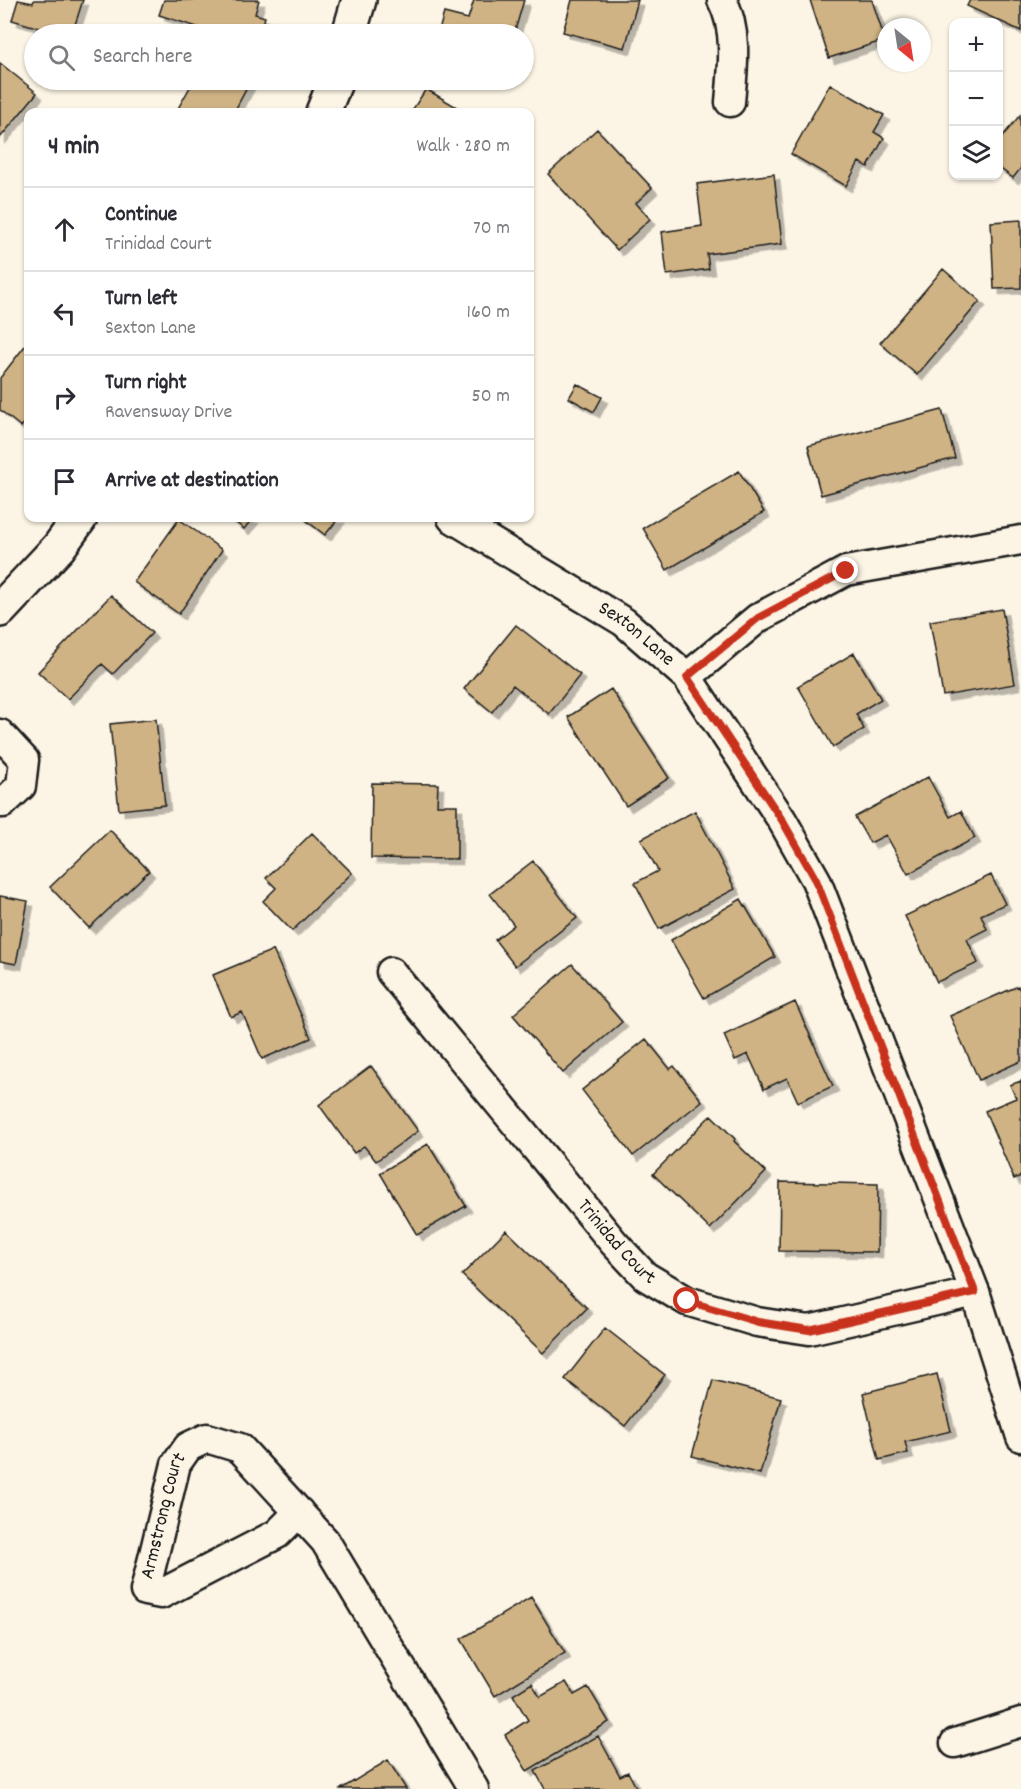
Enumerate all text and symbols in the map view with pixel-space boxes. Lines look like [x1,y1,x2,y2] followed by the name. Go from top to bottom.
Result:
[877,18,931,72] north arrow
[949,18,1003,180] map controls
[949,18,1003,72] button: +
[24,24,534,90] search box
[45,41,78,74] icon: search
[93,42,192,73] text: Search here
[949,72,1003,126] button: −
[949,126,1003,180] button: layers
[48,129,99,166] text: 4 min
[416,133,510,161] text: Walk · 280 m
[105,200,177,231] text: Continue
[48,213,81,246] icon: ahead
[473,215,510,243] text: 70 m
[105,231,212,259] text: Trinidad Court
[105,284,177,315] text: Turn left
[48,297,81,330] icon: left
[467,299,510,327] text: 160 m
[105,315,196,343] text: Sexton Lane
[105,368,187,399] text: Turn right
[48,381,81,414] icon: right
[472,383,510,411] text: 50 m
[105,399,232,427] text: Ravensway Drive
[48,465,81,498] icon: arrive
[105,466,279,497] text: Arrive at destination
[832,557,858,583] route end
[592,595,680,674] street label: Sexton Lane
[570,1194,660,1293] street label: Trinidad Court
[673,1287,699,1313] route start
[134,1447,194,1582] street label: Armstrong Court

